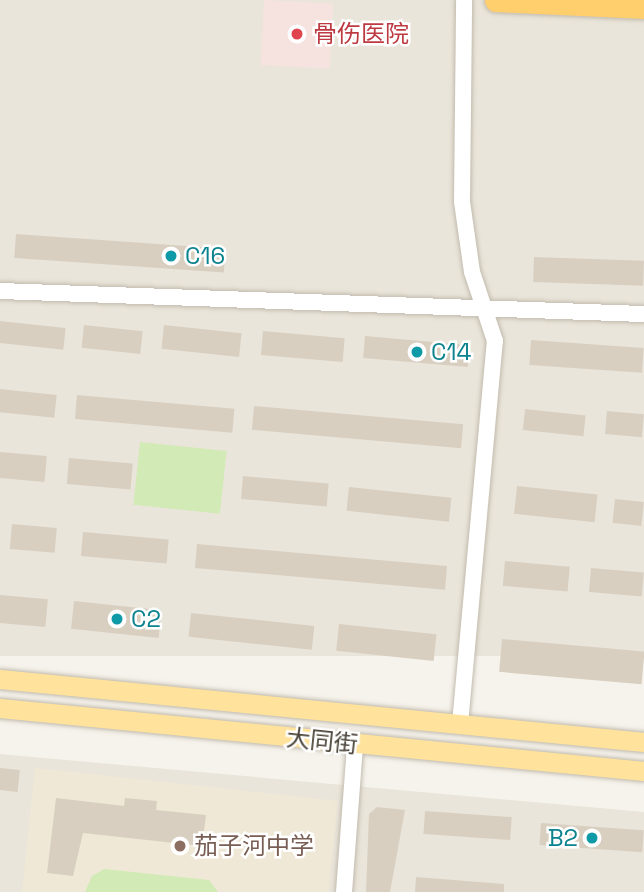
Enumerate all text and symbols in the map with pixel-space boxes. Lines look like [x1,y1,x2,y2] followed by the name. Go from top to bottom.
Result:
[313,20,409,48] place label: 骨伤医院
[287,24,307,44] marker: 骨伤医院
[185,242,225,270] place label: C16
[163,248,179,264] marker: C16
[431,338,471,366] place label: C14
[409,344,425,360] marker: C14
[131,605,161,633] place label: C2
[109,611,125,627] marker: C2
[285,723,359,759] street label: 大同街
[548,824,578,852] place label: B2
[584,830,600,846] marker: B2
[194,832,314,860] place label: 茄子河中学
[172,838,188,854] marker: 茄子河中学

